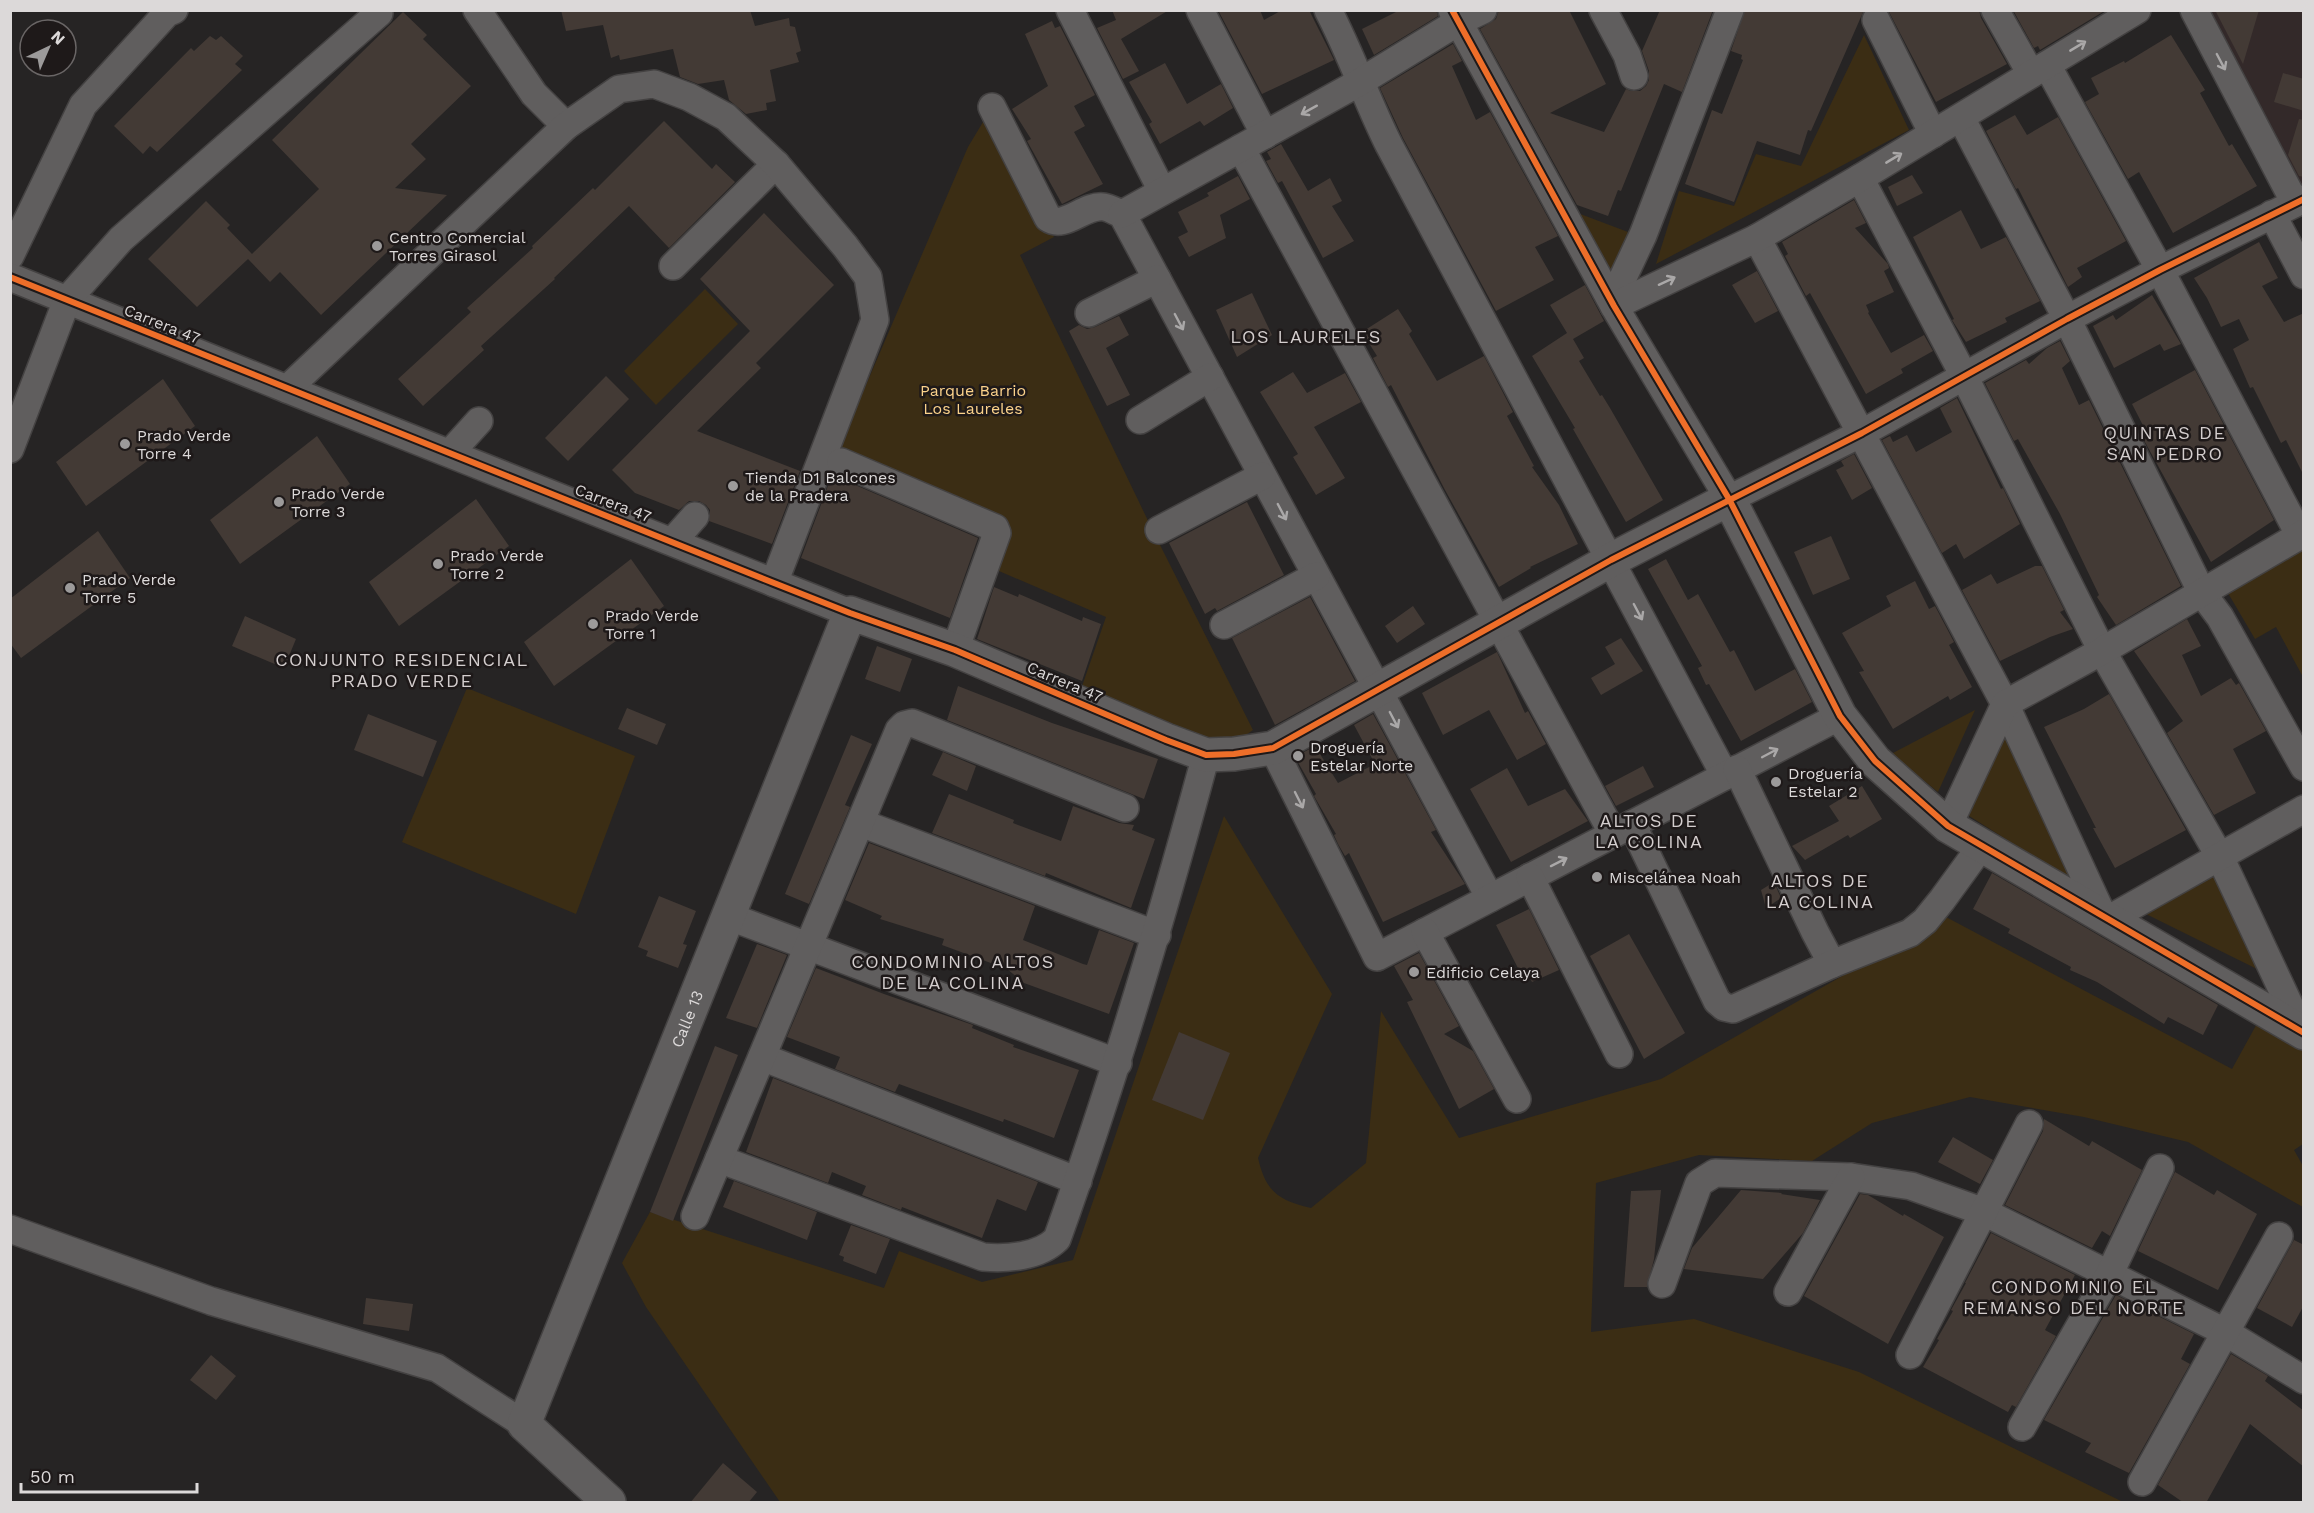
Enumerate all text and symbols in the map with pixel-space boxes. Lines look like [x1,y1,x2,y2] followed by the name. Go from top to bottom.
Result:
[18,18,78,78] north arrow
[47,27,69,49] text: N
[2069,39,2086,51] one-way arrow
[2216,53,2228,71] one-way arrow
[1301,105,1318,117] one-way arrow
[1885,151,1902,163] one-way arrow
[389,228,526,265] place label: Centro Comercial Torres Girasol
[370,239,384,253] marker: Centro Comercial Torres Girasol
[1658,274,1676,286] one-way arrow
[121,300,203,348] street label: Carrera 47
[1174,312,1185,330] one-way arrow
[1230,326,1382,347] district label: LOS LAURELES
[920,381,1026,418] park label: Parque Barrio Los Laureles
[2104,422,2226,464] district label: QUINTAS DE SAN PEDRO
[137,426,231,463] place label: Prado Verde Torre 4
[118,437,132,451] marker: Prado Verde Torre 4
[745,468,896,505] place label: Tienda D1 Balcones de la Pradera
[726,479,740,493] marker: Tienda D1 Balcones de la Pradera
[572,480,654,526] street label: Carrera 47
[291,484,385,521] place label: Prado Verde Torre 3
[272,495,286,509] marker: Prado Verde Torre 3
[1276,503,1288,520] one-way arrow
[450,546,544,583] place label: Prado Verde Torre 2
[431,557,445,571] marker: Prado Verde Torre 2
[82,570,176,607] place label: Prado Verde Torre 5
[63,581,77,595] marker: Prado Verde Torre 5
[1632,603,1644,620] one-way arrow
[605,606,699,643] place label: Prado Verde Torre 1
[586,617,600,631] marker: Prado Verde Torre 1
[275,649,529,691] district label: CONJUNTO RESIDENCIAL PRADO VERDE
[1024,658,1106,706] street label: Carrera 47
[1389,711,1400,729] one-way arrow
[1310,738,1413,775] place label: Droguería Estelar Norte
[1760,746,1778,758] one-way arrow
[1291,749,1305,763] marker: Droguería Estelar Norte
[1788,764,1863,801] place label: Droguería Estelar 2
[1769,775,1783,789] marker: Droguería Estelar 2
[1293,791,1305,808] one-way arrow
[1595,810,1703,852] district label: ALTOS DE LA COLINA
[1550,856,1568,867] one-way arrow
[1609,868,1741,887] place label: Miscelánea Noah
[1590,870,1604,884] marker: Miscelánea Noah
[1766,870,1874,912] district label: ALTOS DE LA COLINA
[851,951,1055,993] district label: CONDOMINIO ALTOS DE LA COLINA
[1426,963,1540,982] place label: Edificio Celaya
[1407,965,1421,979] marker: Edificio Celaya
[667,988,707,1050] street label: Calle 13
[1963,1276,2185,1318] district label: CONDOMINIO EL REMANSO DEL NORTE
[21,1456,196,1494] scale bar
[30,1466,75,1487] text: 50 m

